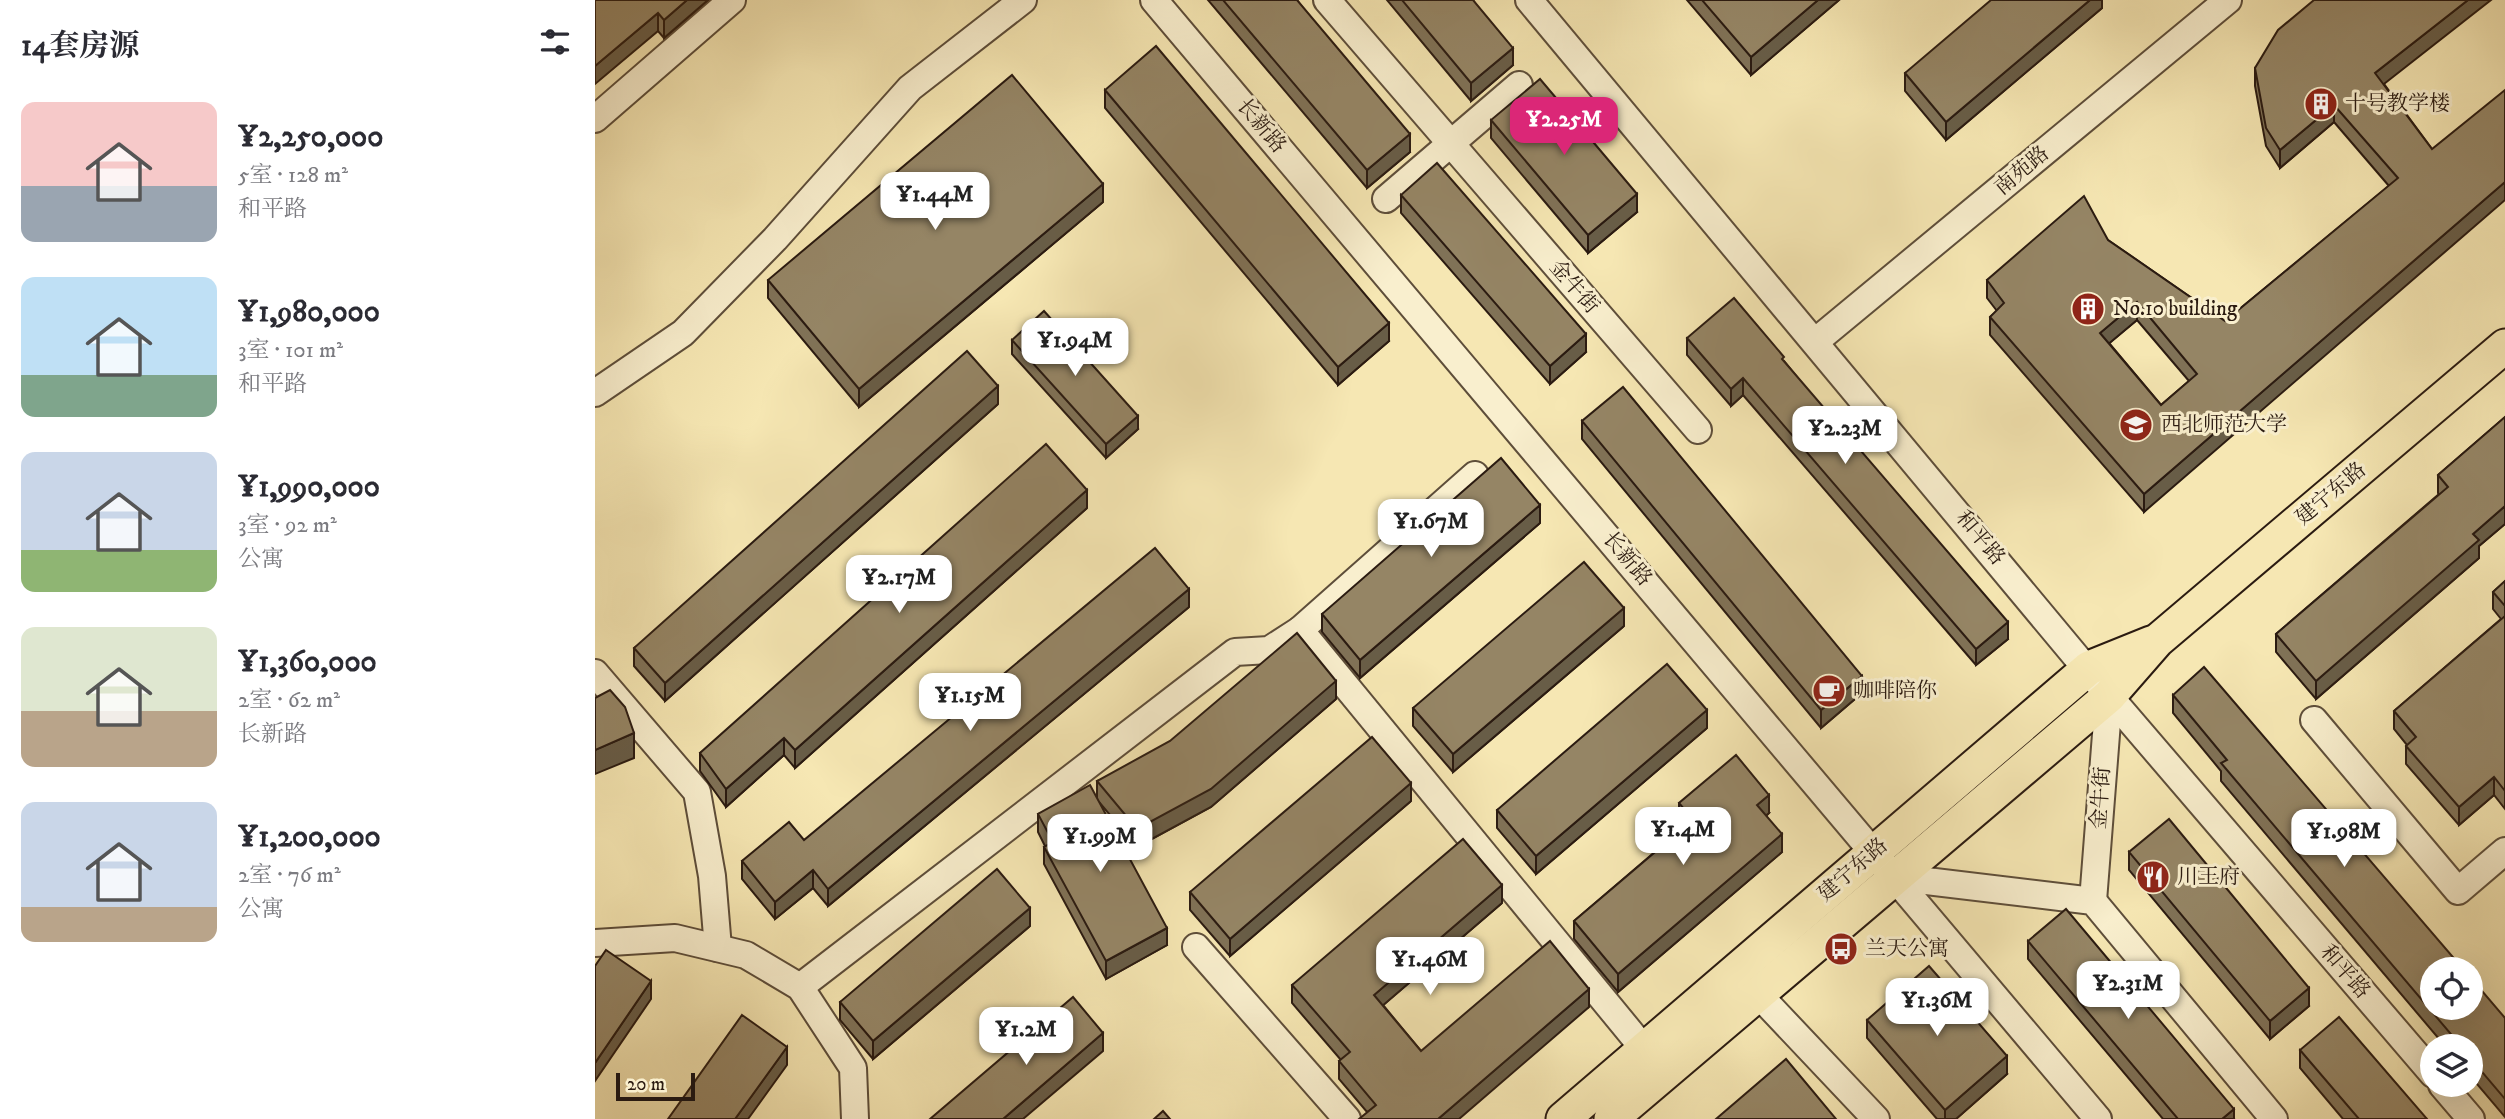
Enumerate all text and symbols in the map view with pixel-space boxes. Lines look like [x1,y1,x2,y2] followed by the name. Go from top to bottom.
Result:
[536,23,574,61] icon: filters
[21,28,139,65] text: 14套房源
[2302,85,2340,123] building icon: 十号教学楼
[2345,91,2450,117] place label: 十号教学楼
[1231,94,1291,158] street label: 长新路
[1507,97,1621,157] pin: ¥2.25M
[1526,105,1602,134] text: ¥2.25M
[238,119,383,156] text: ¥2,250,000
[77,130,161,214] icon: home
[1990,141,2054,201] street label: 南苑路
[238,161,348,190] text: 5室 · 128 m²
[878,173,992,232] pin: ¥1.44M
[896,180,974,209] text: ¥1.44M
[238,195,307,224] text: 和平路
[1544,255,1604,319] street label: 金牛街
[2069,290,2107,328] building icon: No.10 building
[238,294,380,331] text: ¥1,980,000
[2113,296,2238,322] place label: No.10 building
[77,305,161,389] icon: home
[1018,318,1132,378] pin: ¥1.94M
[1037,326,1113,355] text: ¥1.94M
[238,336,343,365] text: 3室 · 101 m²
[238,370,307,399] text: 和平路
[1788,406,1902,466] pin: ¥2.23M
[2117,406,2155,444] school or university icon: 西北师范大学
[2161,412,2287,438] place label: 西北师范大学
[1808,414,1882,443] text: ¥2.23M
[2290,457,2372,531] street label: 建宁东路
[238,469,380,506] text: ¥1,990,000
[77,480,161,564] icon: home
[1374,500,1488,559] pin: ¥1.67M
[1950,506,2010,570] street label: 和平路
[1394,507,1468,536] text: ¥1.67M
[238,511,337,540] text: 3室 · 92 m²
[1597,527,1657,591] street label: 长新路
[238,545,284,574] text: 公寓
[842,556,956,615] pin: ¥2.17M
[862,563,936,592] text: ¥2.17M
[238,644,377,681] text: ¥1,360,000
[77,655,161,739] icon: home
[1810,672,1848,710] cafe icon: 咖啡陪你
[913,674,1027,733] pin: ¥1.15M
[1853,678,1937,704] place label: 咖啡陪你
[935,681,1005,710] text: ¥1.15M
[238,686,340,715] text: 2室 · 62 m²
[238,720,307,749] text: 长新路
[2086,766,2116,830] street label: 金牛街
[1634,808,1732,867] pin: ¥1.4M
[2287,810,2401,869] pin: ¥1.98M
[1043,814,1157,874] pin: ¥1.99M
[1651,815,1715,844] text: ¥1.4M
[2307,817,2381,846] text: ¥1.98M
[238,819,381,856] text: ¥1,200,000
[1063,822,1137,851] text: ¥1.99M
[77,830,161,914] icon: home
[1813,833,1893,907] street label: 建宁东路
[2134,858,2172,896] restaurant icon: 川王府
[238,861,341,890] text: 2室 · 76 m²
[2177,864,2240,890] place label: 川王府
[238,895,284,924] text: 公寓
[1822,930,1860,968] bus stop icon: 兰天公寓
[1865,936,1949,962] place label: 兰天公寓
[1373,937,1487,997] pin: ¥1.46M
[2315,940,2375,1004] street label: 和平路
[1392,945,1468,974] text: ¥1.46M
[2420,957,2483,1097] map controls
[2420,957,2483,1020] button: locate
[2071,962,2185,1021] pin: ¥2.31M
[2093,969,2163,998] text: ¥2.31M
[1880,978,1994,1038] pin: ¥1.36M
[1902,986,1972,1015] text: ¥1.36M
[977,1007,1075,1067] pin: ¥1.2M
[995,1015,1057,1044] text: ¥1.2M
[2420,1034,2483,1097] button: layers
[616,1070,695,1102] scale bar
[627,1073,665,1096] text: 20 m

